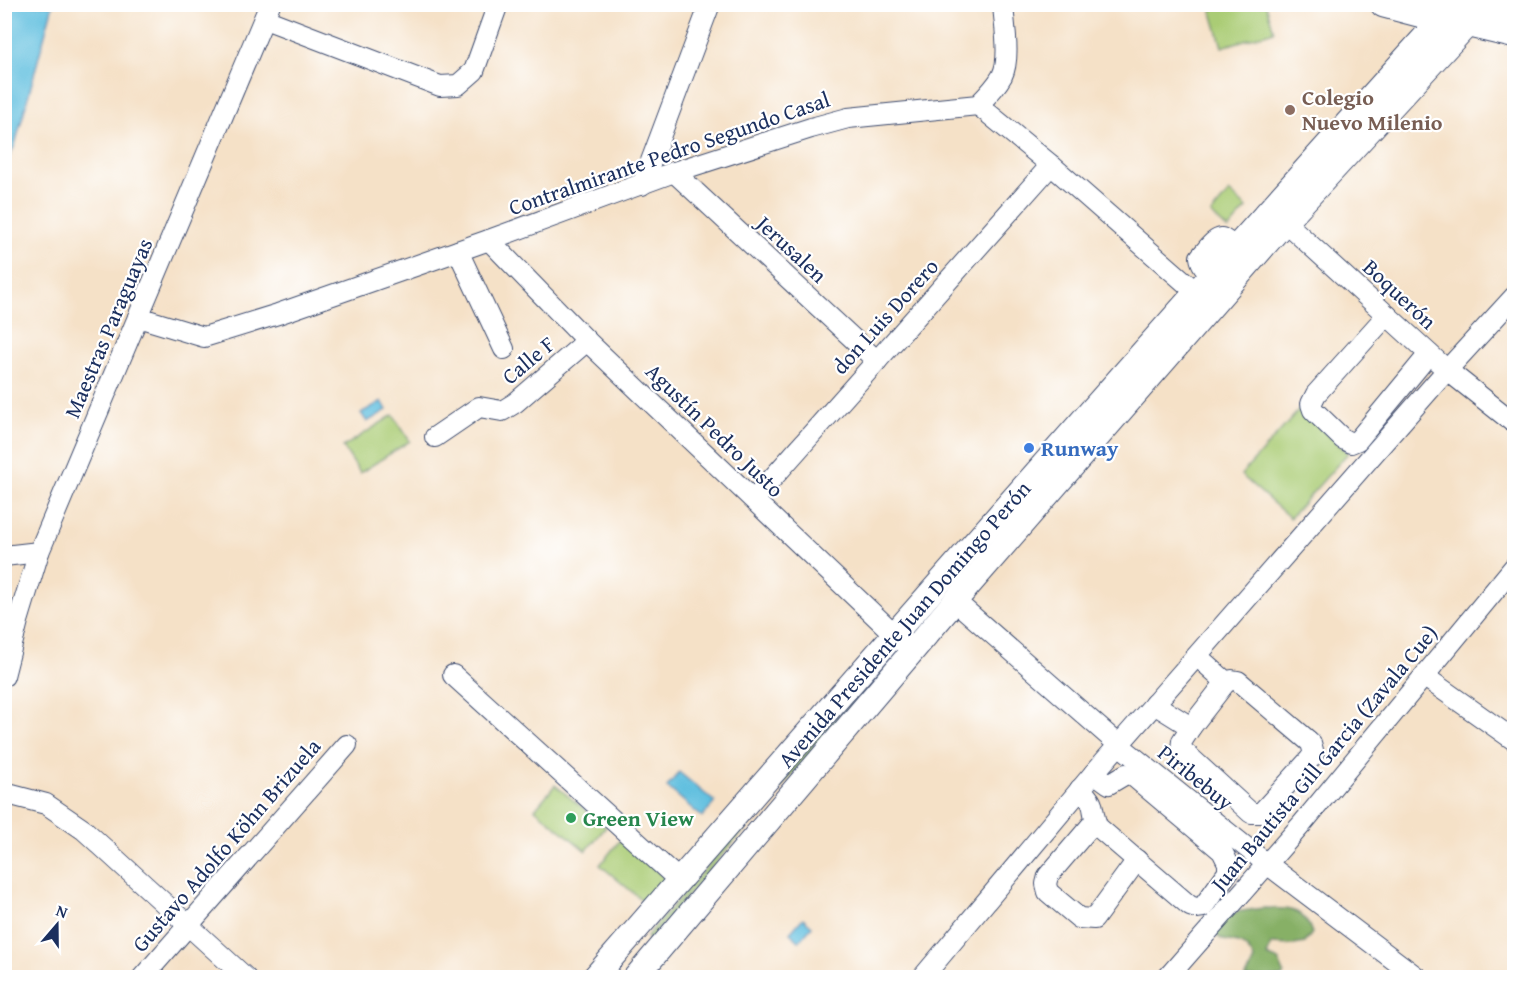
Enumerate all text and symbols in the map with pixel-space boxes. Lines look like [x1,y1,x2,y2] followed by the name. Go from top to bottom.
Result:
[1302,81,1443,138] place label: Colegio Nuevo Milenio
[504,83,834,223] street label: Contralmirante Pedro Segundo Casal
[1283,103,1297,117] marker: Colegio Nuevo Milenio
[747,206,835,291] street label: Jerusalen
[56,233,160,423] street label: Maestras Paraguayas
[824,251,946,381] street label: don Luis Dorero
[1356,252,1444,337] street label: Boquerón
[495,328,561,392] street label: Calle F
[639,356,791,504] street label: Agustín Pedro Justo
[1041,432,1119,464] place label: Runway
[1022,441,1036,455] marker: Runway
[770,473,1038,775] street label: Avenida Presidente Juan Domingo Perón
[1201,618,1445,900] street label: Juan Bautista Gill Garcia (Zavala Cue)
[124,731,328,959] street label: Gustavo Adolfo Köhn Brizuela
[1151,736,1241,818] street label: Piribebuy
[583,802,694,834] place label: Green View
[564,811,578,825] marker: Green View
[27,895,87,955] north arrow
[53,898,72,924] text: N

